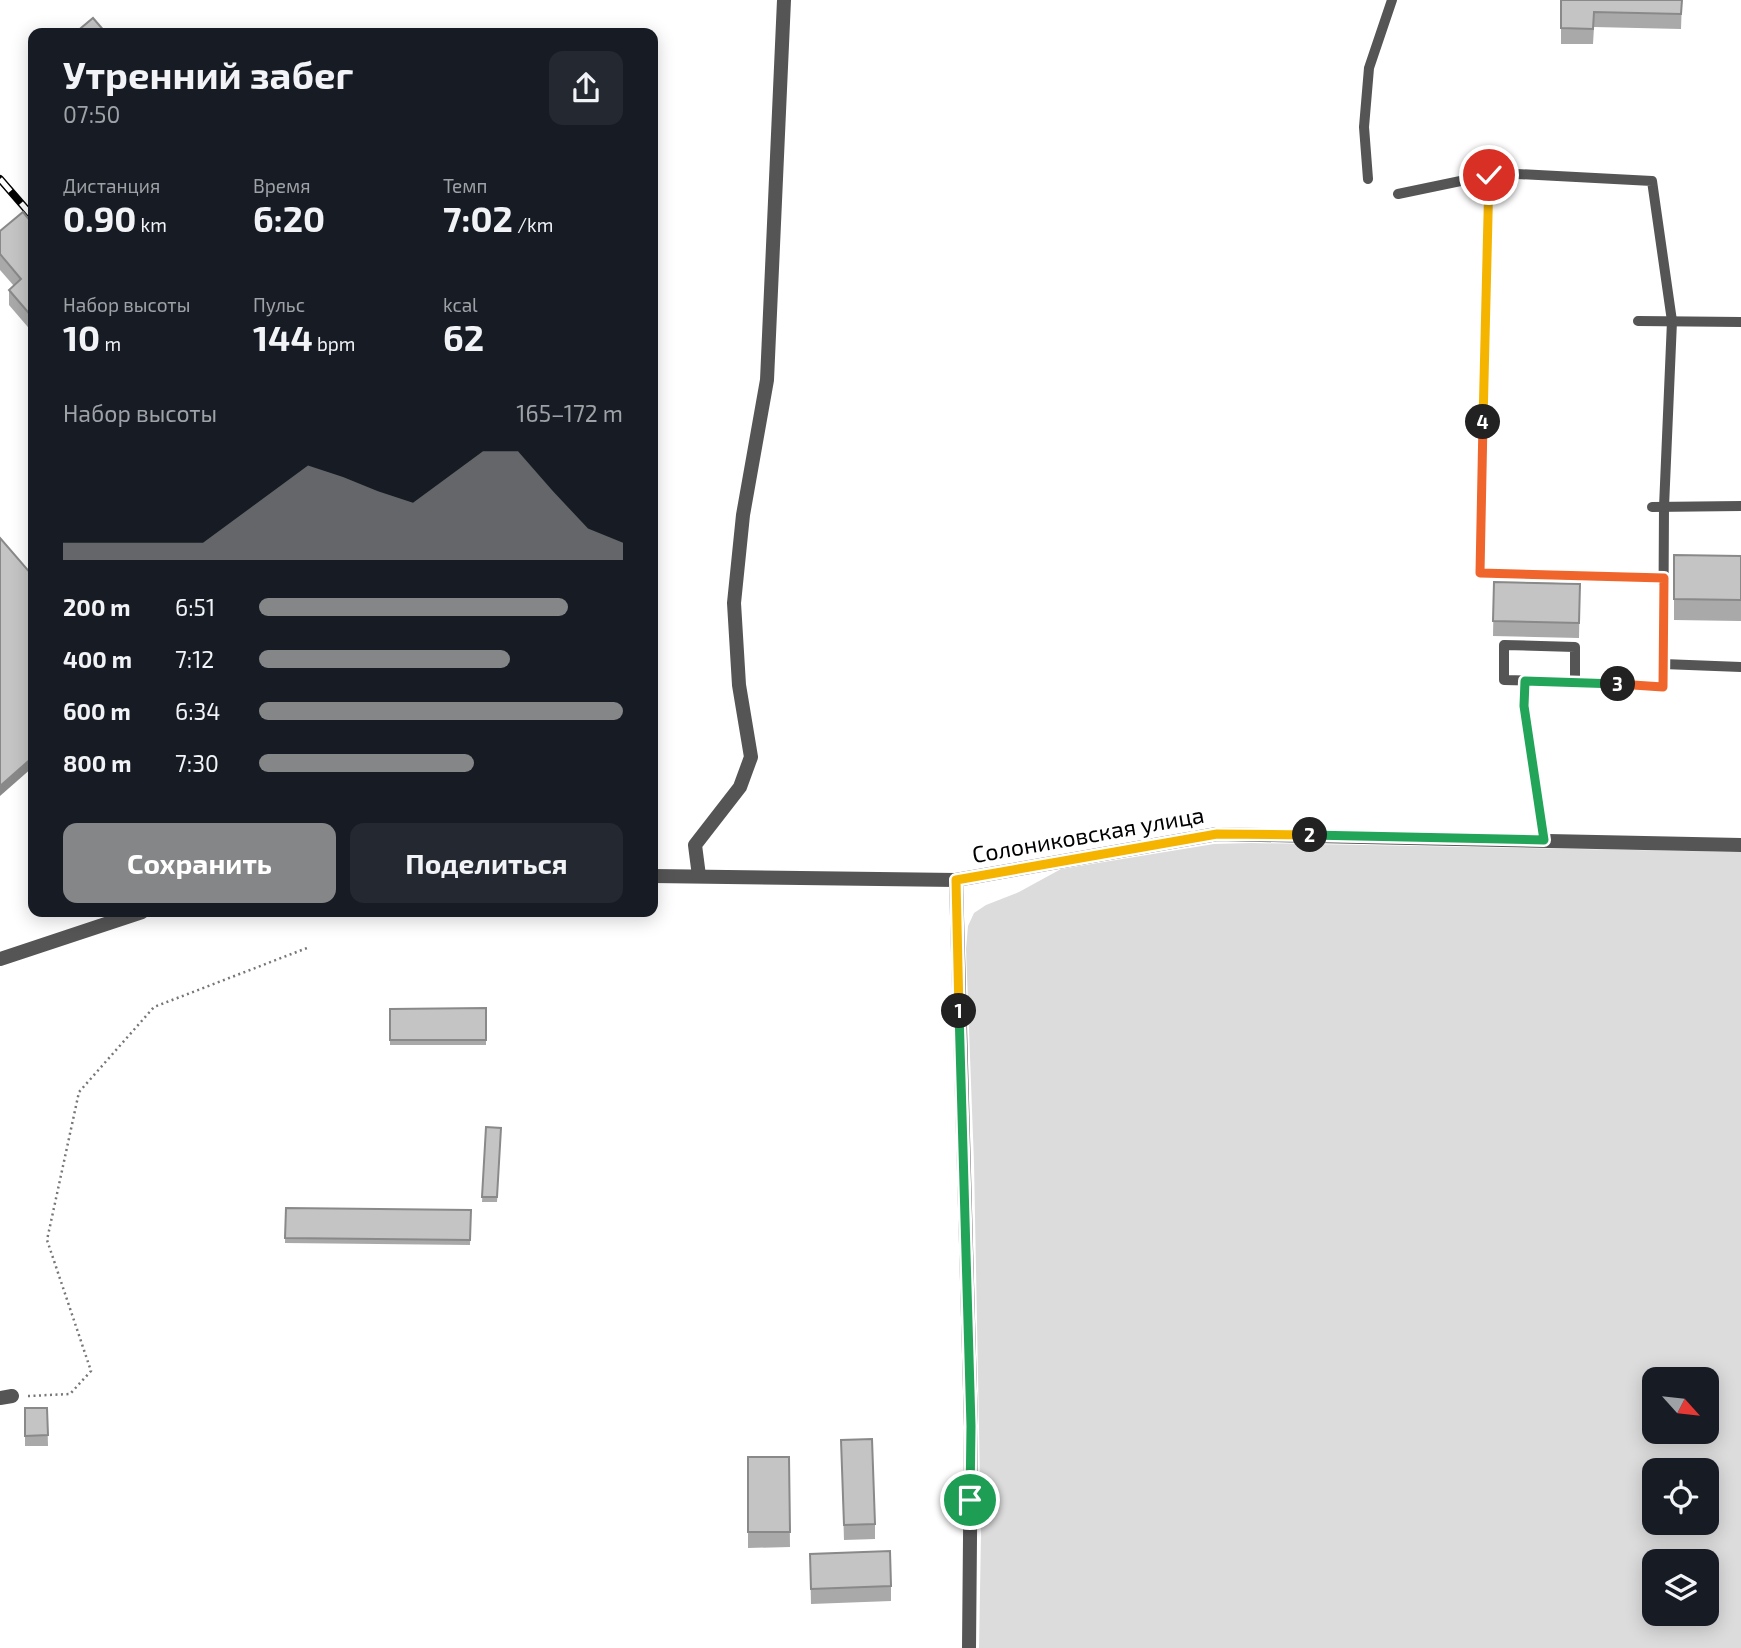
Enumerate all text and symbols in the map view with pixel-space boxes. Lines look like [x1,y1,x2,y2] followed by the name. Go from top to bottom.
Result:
[63,51,353,97] text: Утренний забег
[549,51,623,125] button: share
[63,100,120,128] text: 07:50
[1459,145,1519,205] pin
[1470,156,1508,194] icon: check
[63,174,160,197] text: Дистанция
[253,174,311,197] text: Время
[443,174,487,197] text: Темп
[63,197,136,239] text: 0.90
[253,197,325,239] text: 6:20
[443,197,513,239] text: 7:02
[136,213,167,236] text: km
[513,213,553,236] text: /km
[63,293,190,316] text: Набор высоты
[253,293,305,316] text: Пульс
[443,293,478,316] text: kcal
[63,316,100,358] text: 10
[253,316,313,358] text: 144
[443,316,484,358] text: 62
[100,332,121,355] text: m
[313,332,355,355] text: bpm
[63,399,217,427] text: Набор высоты
[516,399,623,427] text: 165–172 m
[1466,404,1500,440] pin: 4
[1476,410,1489,433] text: 4
[63,593,131,621] text: 200 m
[175,593,215,621] text: 6:51
[63,645,132,673] text: 400 m
[175,645,214,673] text: 7:12
[1600,666,1636,702] pin: 3
[1612,672,1623,695] text: 3
[63,697,131,725] text: 600 m
[175,697,221,725] text: 6:34
[63,749,132,777] text: 800 m
[175,749,219,777] text: 7:30
[970,800,1206,869] street label: Солониковская улица
[1292,818,1328,852] pin: 2
[63,823,336,903] button: Сохранить
[350,823,623,903] button: Поделиться
[1304,823,1315,846] text: 2
[942,993,976,1028] pin: 1
[954,999,963,1022] text: 1
[1642,1367,1718,1444] north arrow
[1642,1367,1719,1626] map controls
[1642,1458,1719,1535] button: locate
[940,1470,1000,1530] pin
[951,1481,989,1519] icon: arrive
[1642,1549,1719,1626] button: layers

